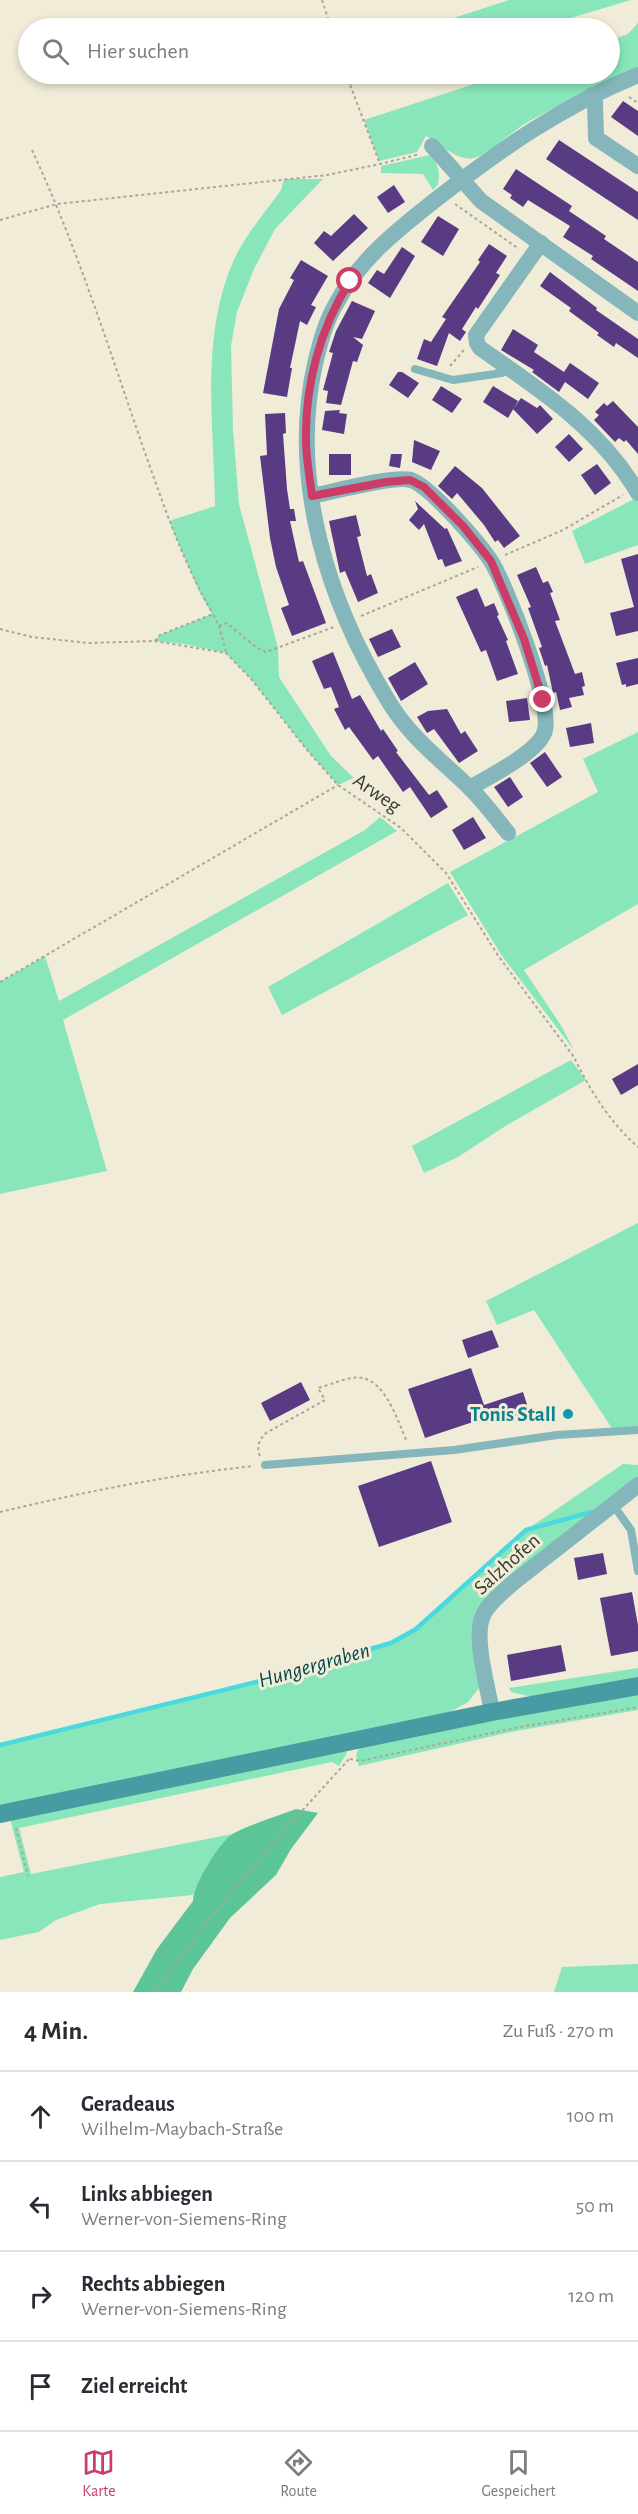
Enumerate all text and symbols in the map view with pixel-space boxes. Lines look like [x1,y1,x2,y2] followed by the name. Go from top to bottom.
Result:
[18,18,620,84] search box
[39,35,72,68] icon: search
[87,40,189,62] text: Hier suchen
[336,267,362,293] route start
[529,686,555,712] route end
[349,769,405,817] street label: Arweg
[470,1404,556,1425] place label: Tonis Stall
[561,1407,575,1421] marker: Tonis Stall
[470,1529,544,1599] street label: Salzhofen
[256,1639,372,1691] water label: Hungergraben
[24,2018,88,2044] text: 4 Min.
[503,2021,614,2041] text: Zu Fuß · 270 m
[81,2093,175,2115] text: Geradeaus
[24,2100,57,2133] icon: ahead
[567,2106,614,2126] text: 100 m
[81,2119,283,2139] text: Wilhelm-Maybach-Straße
[81,2183,213,2205] text: Links abbiegen
[24,2190,57,2223] icon: left
[576,2196,614,2216] text: 50 m
[81,2209,287,2229] text: Werner-von-Siemens-Ring
[81,2273,225,2295] text: Rechts abbiegen
[24,2280,57,2313] icon: right
[568,2286,614,2306] text: 120 m
[81,2299,287,2319] text: Werner-von-Siemens-Ring
[24,2370,57,2403] icon: arrive
[81,2375,188,2397] text: Ziel erreicht
[82,2446,116,2501] tab: Karte
[280,2446,317,2501] tab: Route
[482,2446,556,2501] tab: Gespeichert

